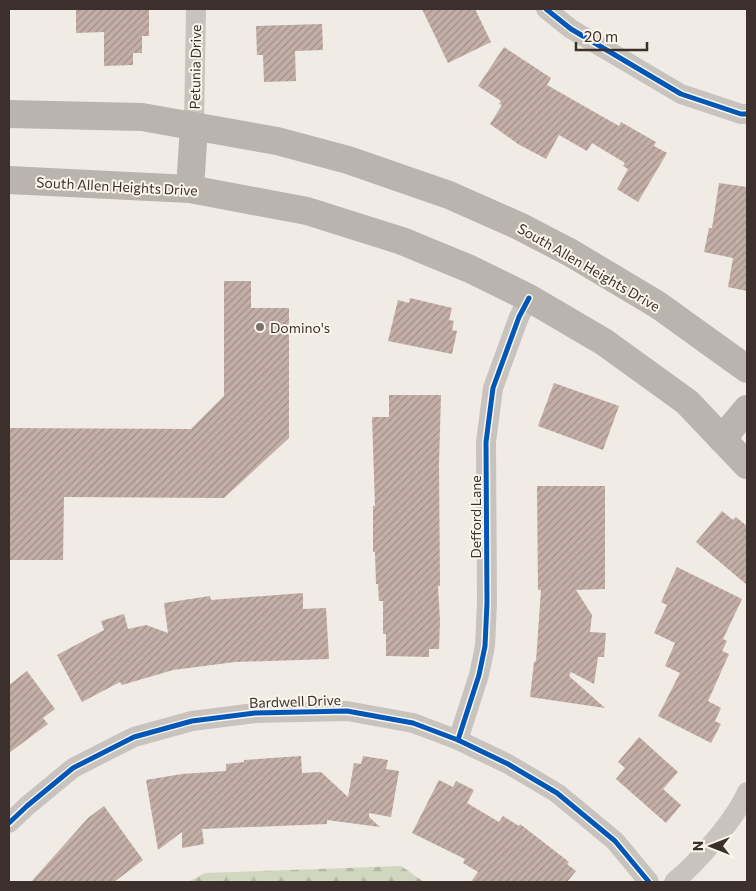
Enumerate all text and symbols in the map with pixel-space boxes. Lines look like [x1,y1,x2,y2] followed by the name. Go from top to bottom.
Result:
[576,20,647,52] scale bar
[186,24,204,110] street label: Petunia Drive
[584,27,618,45] text: 20 m
[36,173,198,199] street label: South Allen Heights Drive
[515,219,663,315] street label: South Allen Heights Drive
[270,319,330,336] place label: Domino's
[254,321,266,333] marker: Domino's
[467,475,484,559] street label: Defford Lane
[249,691,341,711] street label: Bardwell Drive
[686,821,736,871] north arrow
[689,841,706,851] text: N

